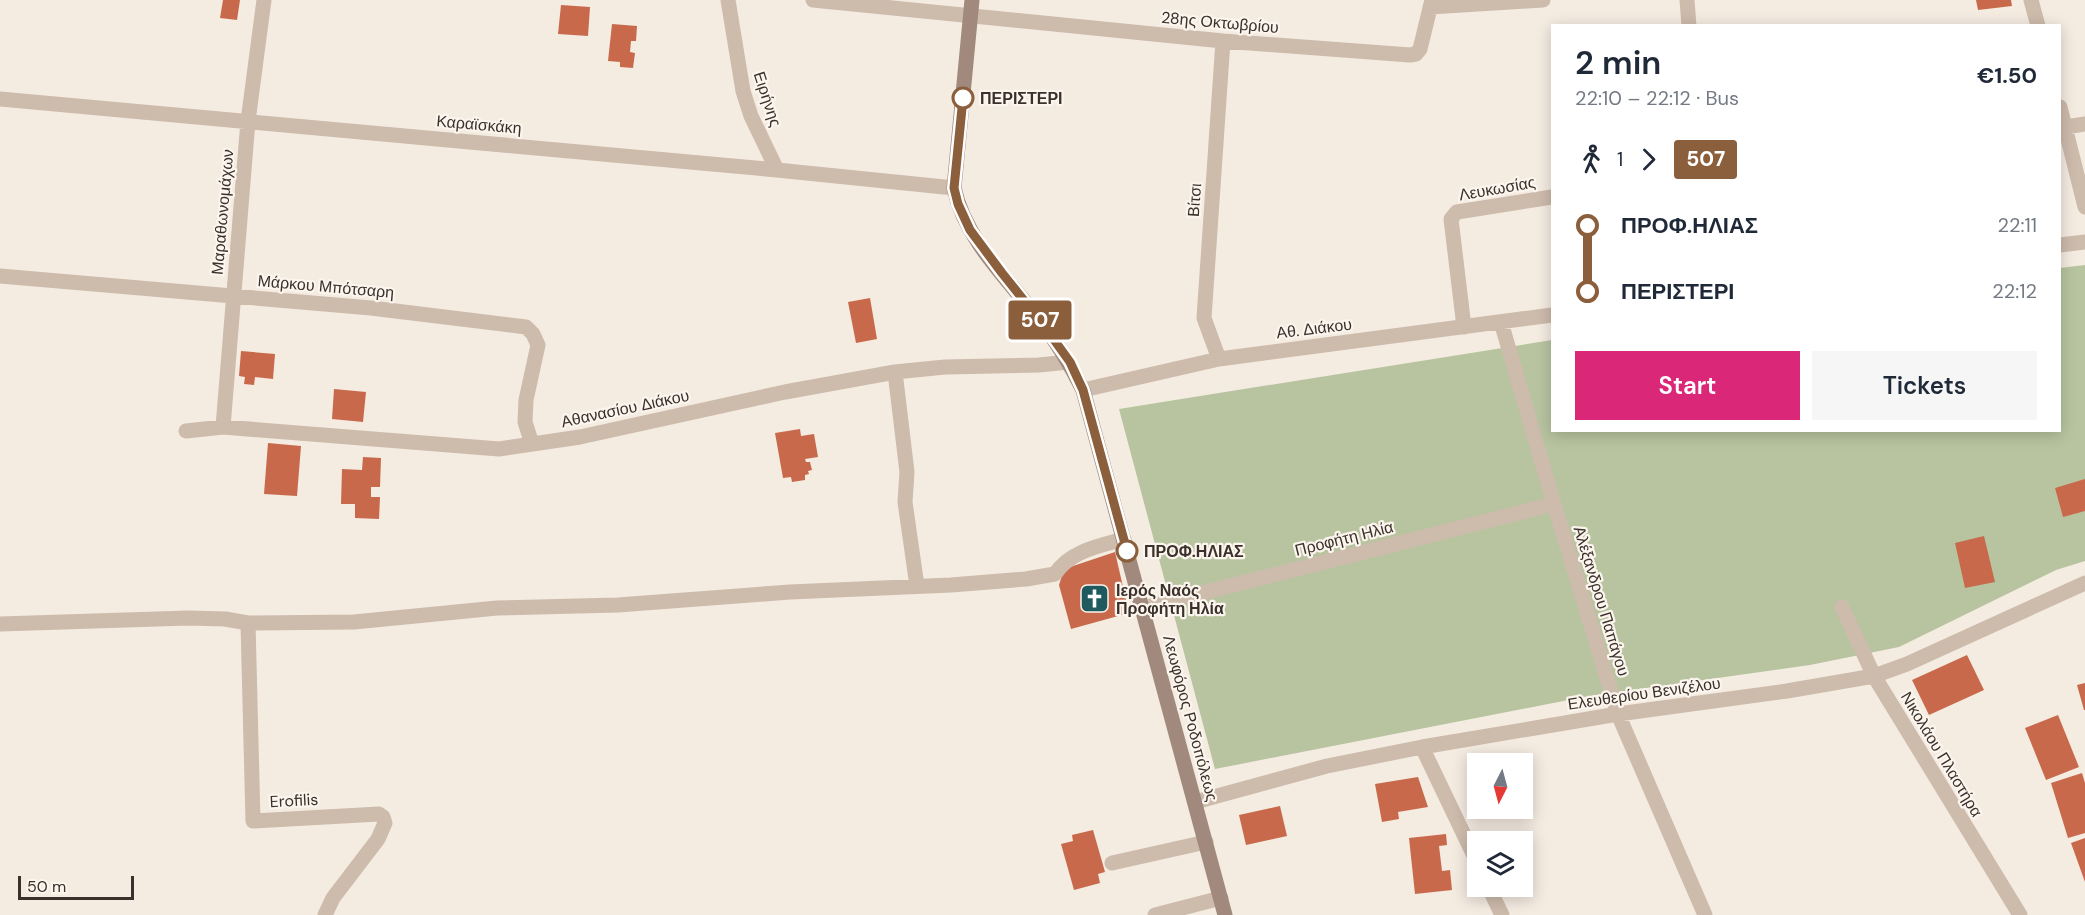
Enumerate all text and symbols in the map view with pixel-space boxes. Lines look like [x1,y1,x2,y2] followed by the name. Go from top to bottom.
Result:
[1160,7,1280,38] street label: 28ης Οκτωβρίου
[1575,41,1661,84] text: 2 min
[1977,61,2037,90] text: €1.50
[749,69,786,130] street label: Ειρήνης
[1575,85,1739,111] text: 22:10 – 22:12 · Bus
[952,87,974,109] marker: ΠΕΡΙΣΤΕΡΙ
[980,88,1063,109] place label: ΠΕΡΙΣΤΕΡΙ
[435,110,522,139] street label: Καραϊσκάκη
[1575,143,1608,176] icon: walk
[1632,143,1665,176] icon: forward
[1686,145,1725,173] text: 507
[1617,146,1623,172] text: 1
[207,148,238,276] street label: Μαραθωνομάχων
[1457,171,1537,206] street label: Λευκωσίας
[1183,182,1206,218] street label: Βίτσι
[1621,211,1758,240] text: ΠΡΟΦ.ΗΛΙΑΣ
[1997,212,2037,238] text: 22:11
[257,270,395,303] street label: Μάρκου Μπότσαρη
[1621,277,1734,306] text: ΠΕΡΙΣΤΕΡΙ
[1992,278,2037,304] text: 22:12
[1006,300,1074,340] line badge: 507
[1020,306,1060,334] text: 507
[1275,313,1353,344] street label: Αθ. Διάκου
[1575,351,1800,420] button: Start
[1812,351,2037,420] button: Tickets
[559,385,691,432] street label: Αθανασίου Διάκου
[1293,516,1396,561] street label: Προφήτη Ηλία
[1569,524,1634,679] street label: Αλέξανδρου Παπάγου
[1116,540,1138,562] marker: ΠΡΟΦ.ΗΛΙΑΣ
[1144,541,1244,562] place label: ΠΡΟΦ.ΗΛΙΑΣ
[1116,580,1224,619] place label: Ιερός Ναός Προφήτη Ηλία
[1079,583,1111,615] church icon: Ιερός Ναός Προφήτη Ηλία
[1158,633,1223,804] street label: Λεωφόρος Ροδοπόλεως
[1566,672,1722,715] street label: Ελευθερίου Βενιζέλου
[1896,688,1987,821] street label: Νικολάου Πλαστήρα
[1467,753,1533,819] north arrow
[1467,753,1533,897] map controls
[269,789,319,812] street label: Erofilis
[1467,831,1533,897] button: layers
[18,873,134,900] scale bar
[27,876,66,897] text: 50 m

